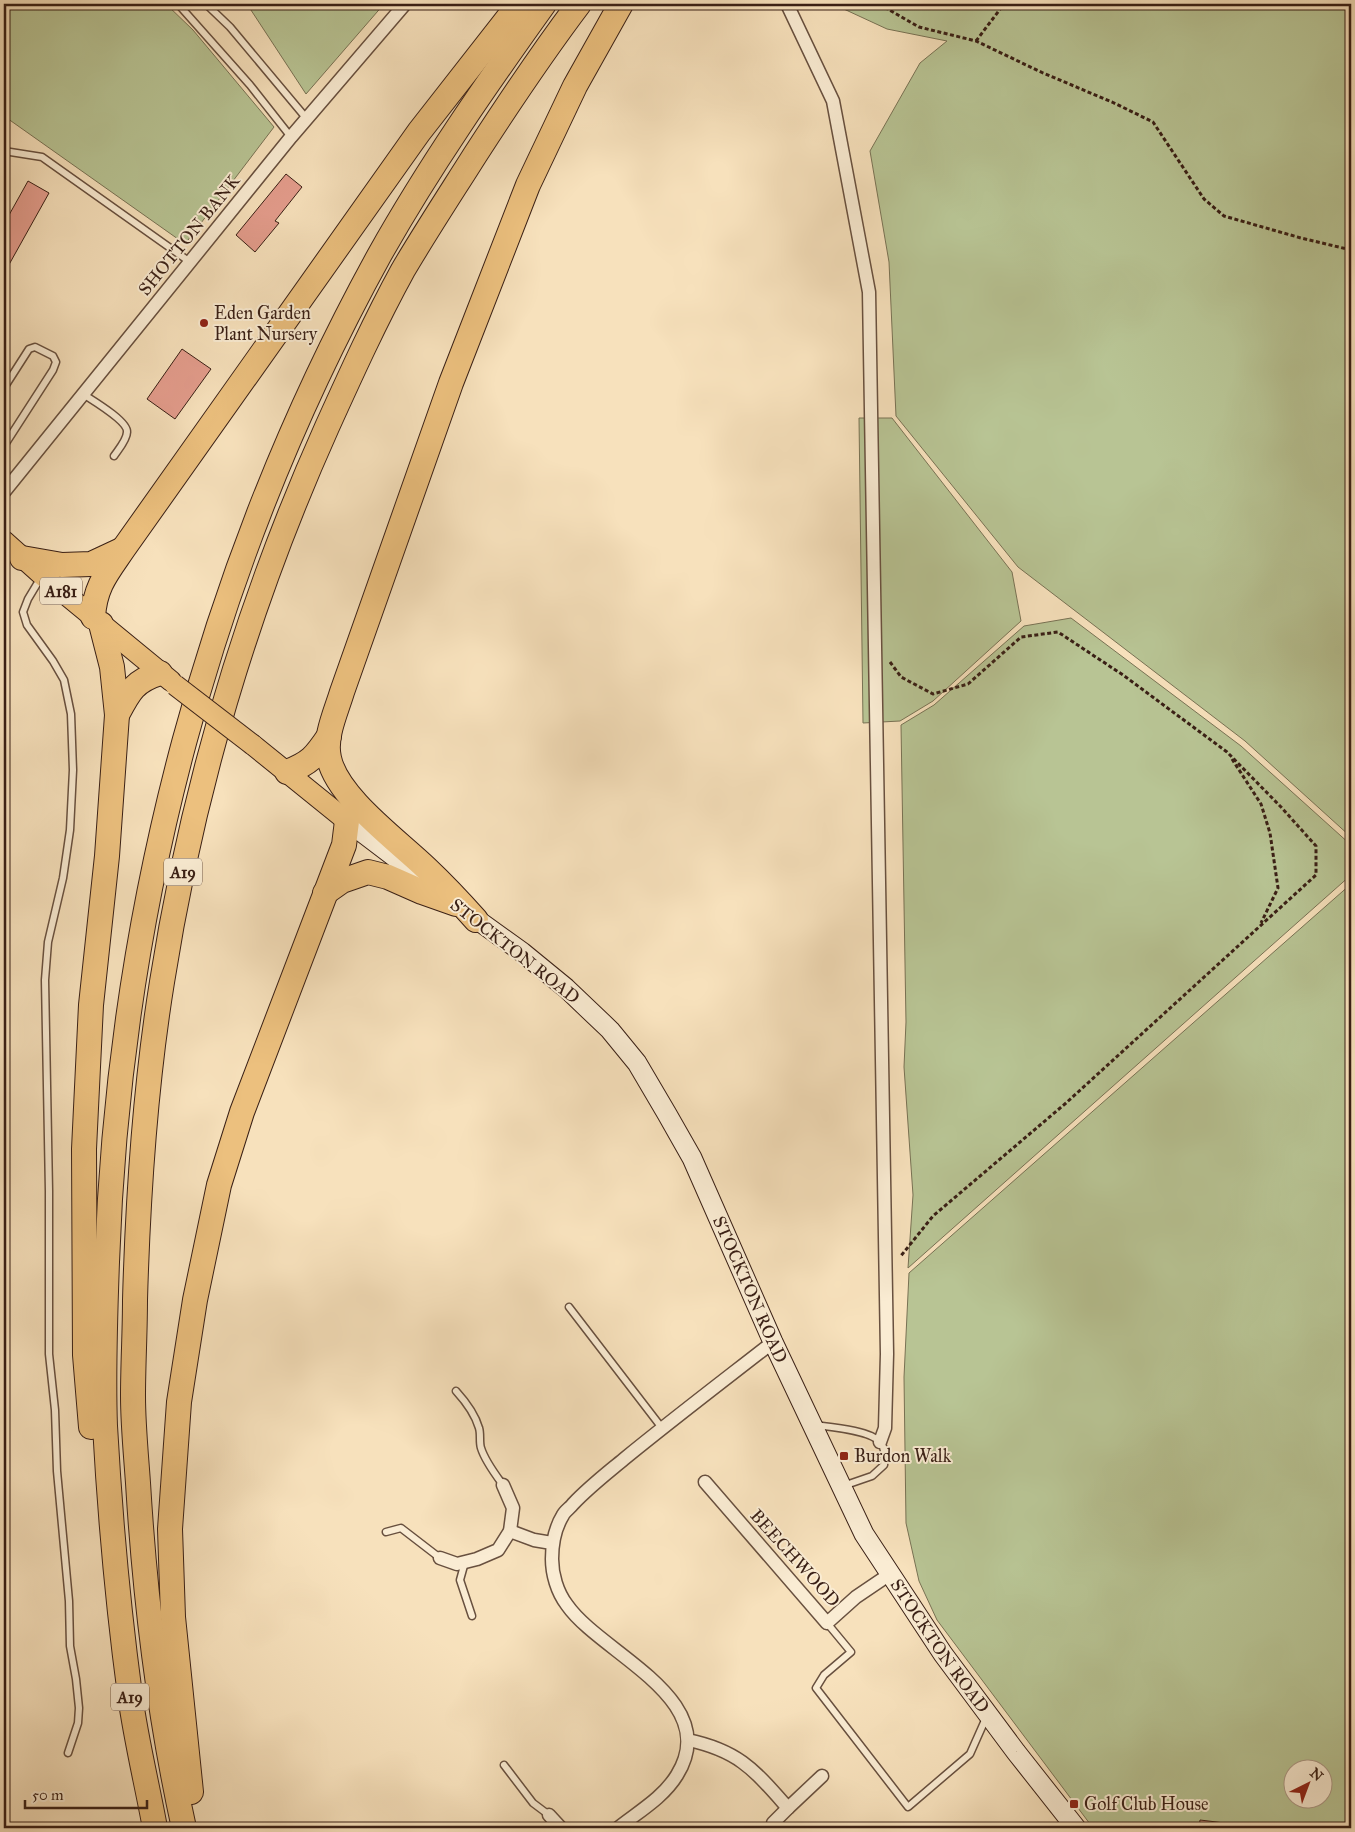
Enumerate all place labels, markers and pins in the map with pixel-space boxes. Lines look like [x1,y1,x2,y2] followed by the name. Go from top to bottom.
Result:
[214,302,318,345] place label: Eden Garden Plant Nursery
[198,317,210,329] marker: Eden Garden Plant Nursery
[854,1445,952,1467] place label: Burdon Walk
[838,1450,850,1462] marker: Burdon Walk
[1084,1793,1209,1815] place label: Golf Club House
[1068,1798,1080,1810] marker: Golf Club House

